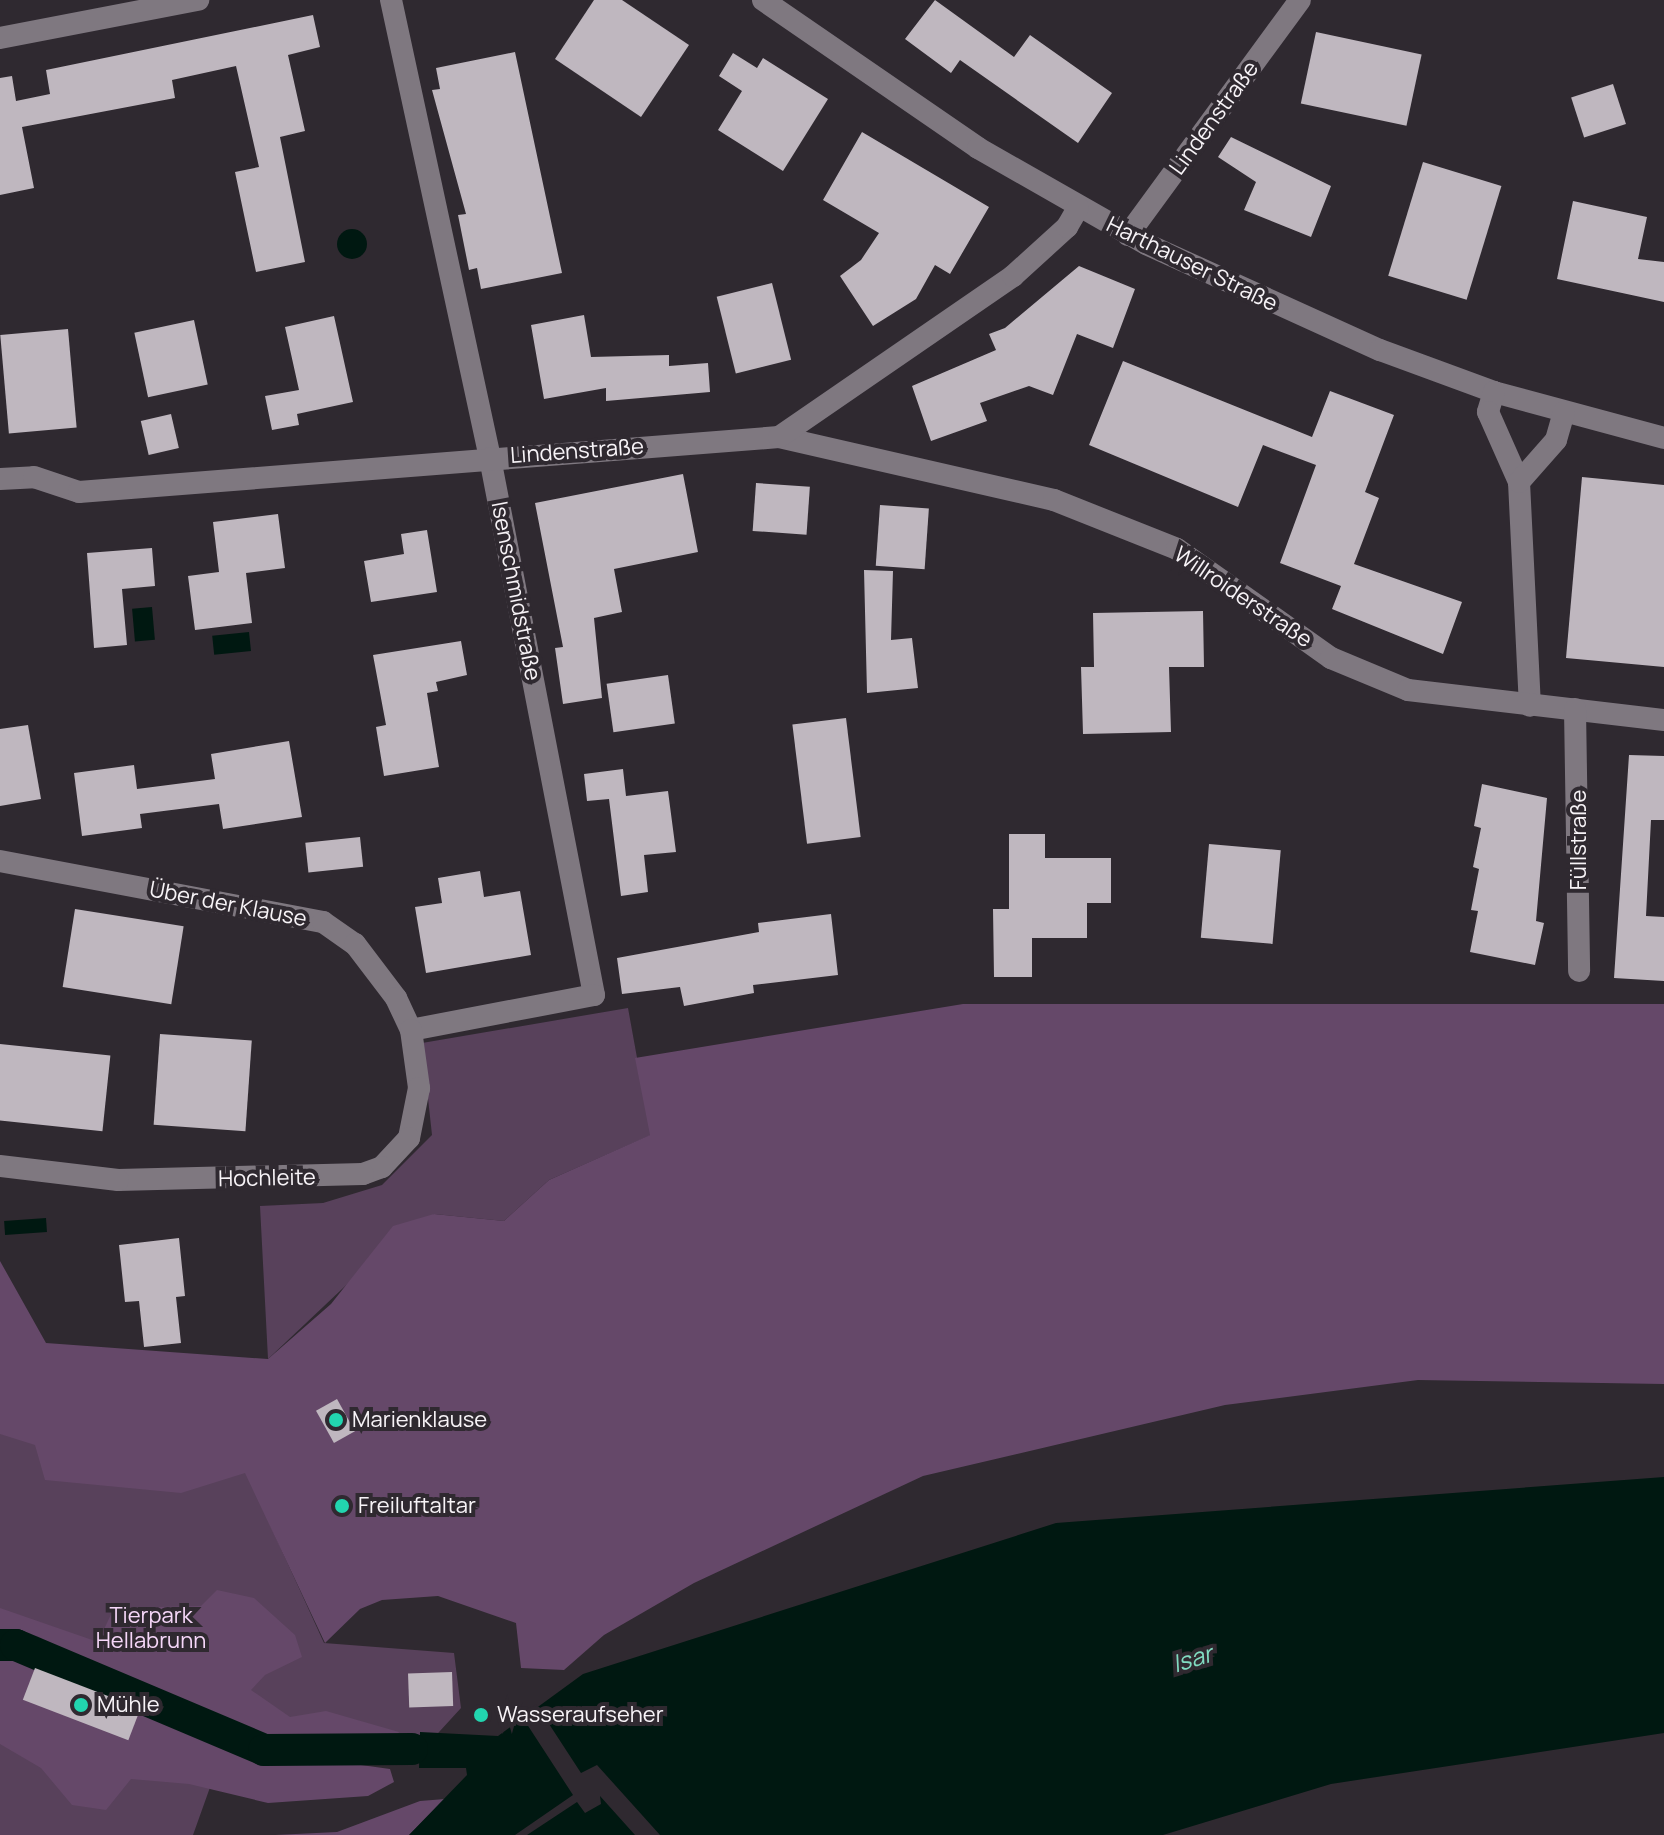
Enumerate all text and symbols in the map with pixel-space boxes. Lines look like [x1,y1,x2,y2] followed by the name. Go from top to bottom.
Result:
[1164,56,1264,180] street label: Lindenstraße
[1102,211,1282,317] street label: Harthauser Straße
[509,433,645,469] street label: Lindenstraße
[486,499,546,683] street label: Isenschmidstraße
[1169,541,1317,653] street label: Willroiderstraße
[1566,790,1592,890] street label: Füllstraße
[147,876,309,932] street label: Über der Klause
[218,1164,316,1192] street label: Hochleite
[352,1407,487,1433] place label: Marienklause
[327,1411,345,1429] marker: Marienklause
[358,1493,476,1519] place label: Freiluftaltar
[333,1497,351,1515] marker: Freiluftaltar
[96,1602,206,1654] park label: Tierpark Hellabrunn
[1169,1638,1215,1678] water label: Isar
[97,1692,160,1718] place label: Mühle
[72,1696,90,1714] marker: Mühle
[497,1702,664,1728] place label: Wasseraufseher
[472,1706,490,1724] marker: Wasseraufseher

